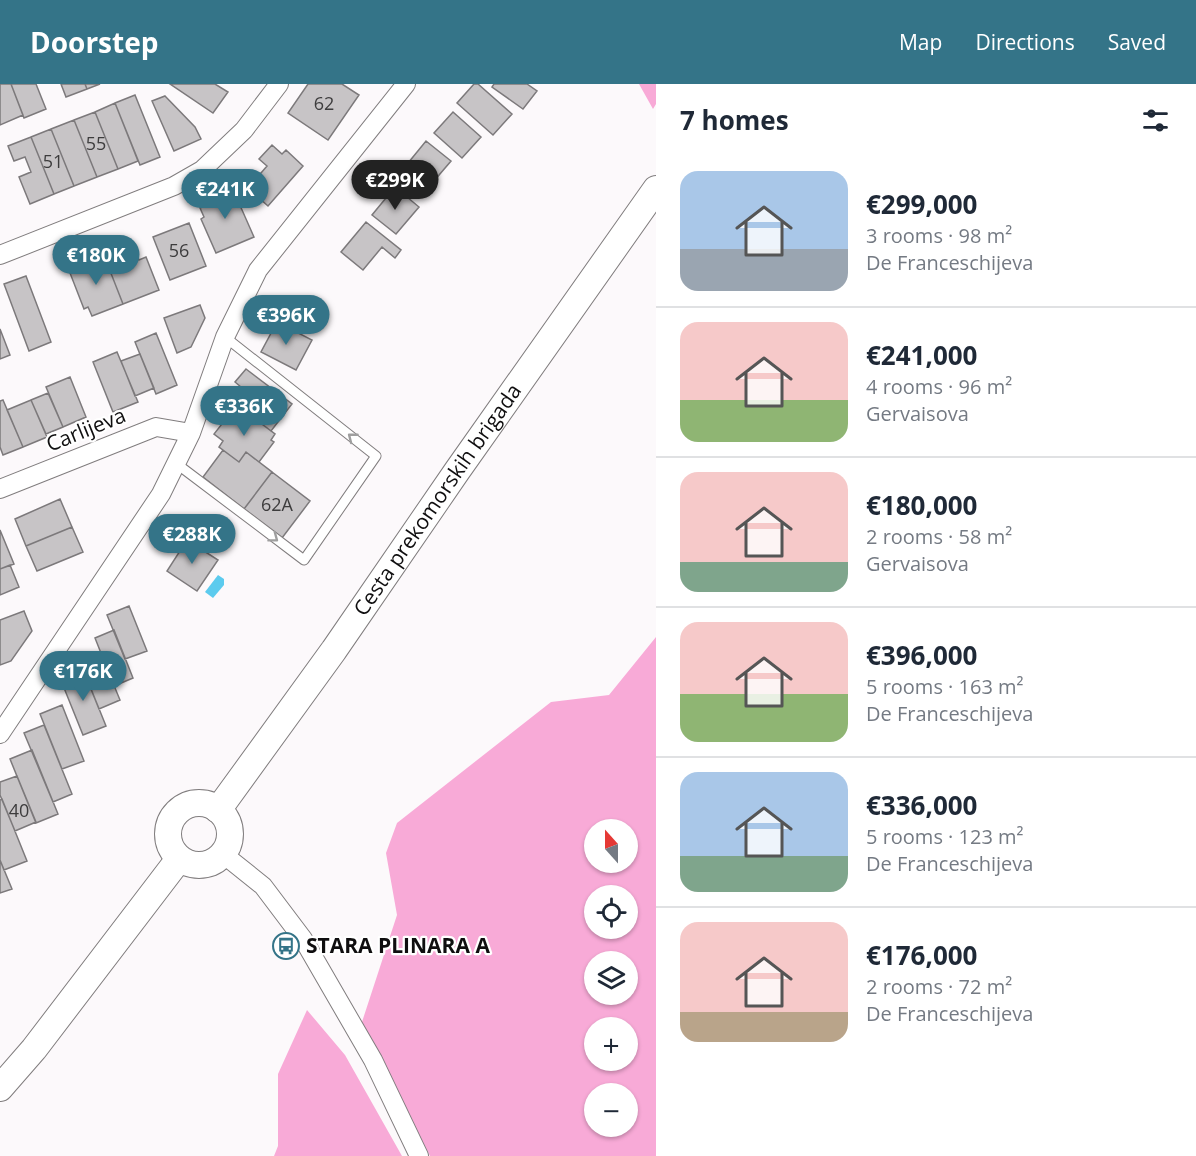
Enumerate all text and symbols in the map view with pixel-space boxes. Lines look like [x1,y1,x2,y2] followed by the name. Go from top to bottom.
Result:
[30,23,158,61] text: Doorstep
[899,28,942,56] text: Map
[975,28,1075,56] text: Directions
[1108,28,1166,56] text: Saved
[314,91,334,115] house number: 62
[680,102,789,138] text: 7 homes
[1139,104,1172,137] icon: filters
[86,131,106,155] house number: 55
[43,149,63,173] house number: 51
[353,160,437,211] pin: €299K
[365,166,425,193] text: €299K
[183,169,267,220] pin: €241K
[195,175,255,202] text: €241K
[866,186,977,222] text: €299,000
[728,195,800,267] icon: home
[866,222,1012,249] text: 3 rooms · 98 m²
[54,235,138,286] pin: €180K
[169,238,189,262] house number: 56
[66,241,126,268] text: €180K
[866,249,1033,276] text: De Franceschijeva
[244,295,328,346] pin: €396K
[256,301,316,328] text: €396K
[866,337,977,373] text: €241,000
[728,346,800,418] icon: home
[866,373,1012,400] text: 4 rooms · 96 m²
[347,378,527,621] street label: Cesta prekomorskih brigada
[202,386,286,437] pin: €336K
[214,392,274,419] text: €336K
[42,400,130,458] street label: Carlijeva
[866,400,969,427] text: Gervaisova
[348,434,359,445] one-way arrow
[866,487,977,523] text: €180,000
[261,492,294,516] house number: 62A
[728,496,800,568] icon: home
[150,514,234,565] pin: €288K
[162,520,222,547] text: €288K
[866,523,1012,550] text: 2 rooms · 58 m²
[267,530,278,541] one-way arrow
[866,550,969,577] text: Gervaisova
[866,637,977,673] text: €396,000
[728,646,800,718] icon: home
[41,651,125,702] pin: €176K
[53,657,113,684] text: €176K
[866,673,1024,700] text: 5 rooms · 163 m²
[866,700,1033,727] text: De Franceschijeva
[866,787,977,823] text: €336,000
[728,796,800,868] icon: home
[9,798,29,822] house number: 40
[584,819,638,873] north arrow
[584,819,638,1137] map controls
[866,823,1024,850] text: 5 rooms · 123 m²
[866,850,1033,877] text: De Franceschijeva
[584,885,638,939] button: locate
[271,931,301,961] bus stop icon: STARA PLINARA A
[306,931,490,959] place label: STARA PLINARA A
[866,937,977,973] text: €176,000
[728,946,800,1018] icon: home
[584,951,638,1005] button: layers
[866,973,1012,1000] text: 2 rooms · 72 m²
[866,1000,1033,1027] text: De Franceschijeva
[584,1017,638,1071] button: +
[584,1083,638,1137] button: −

